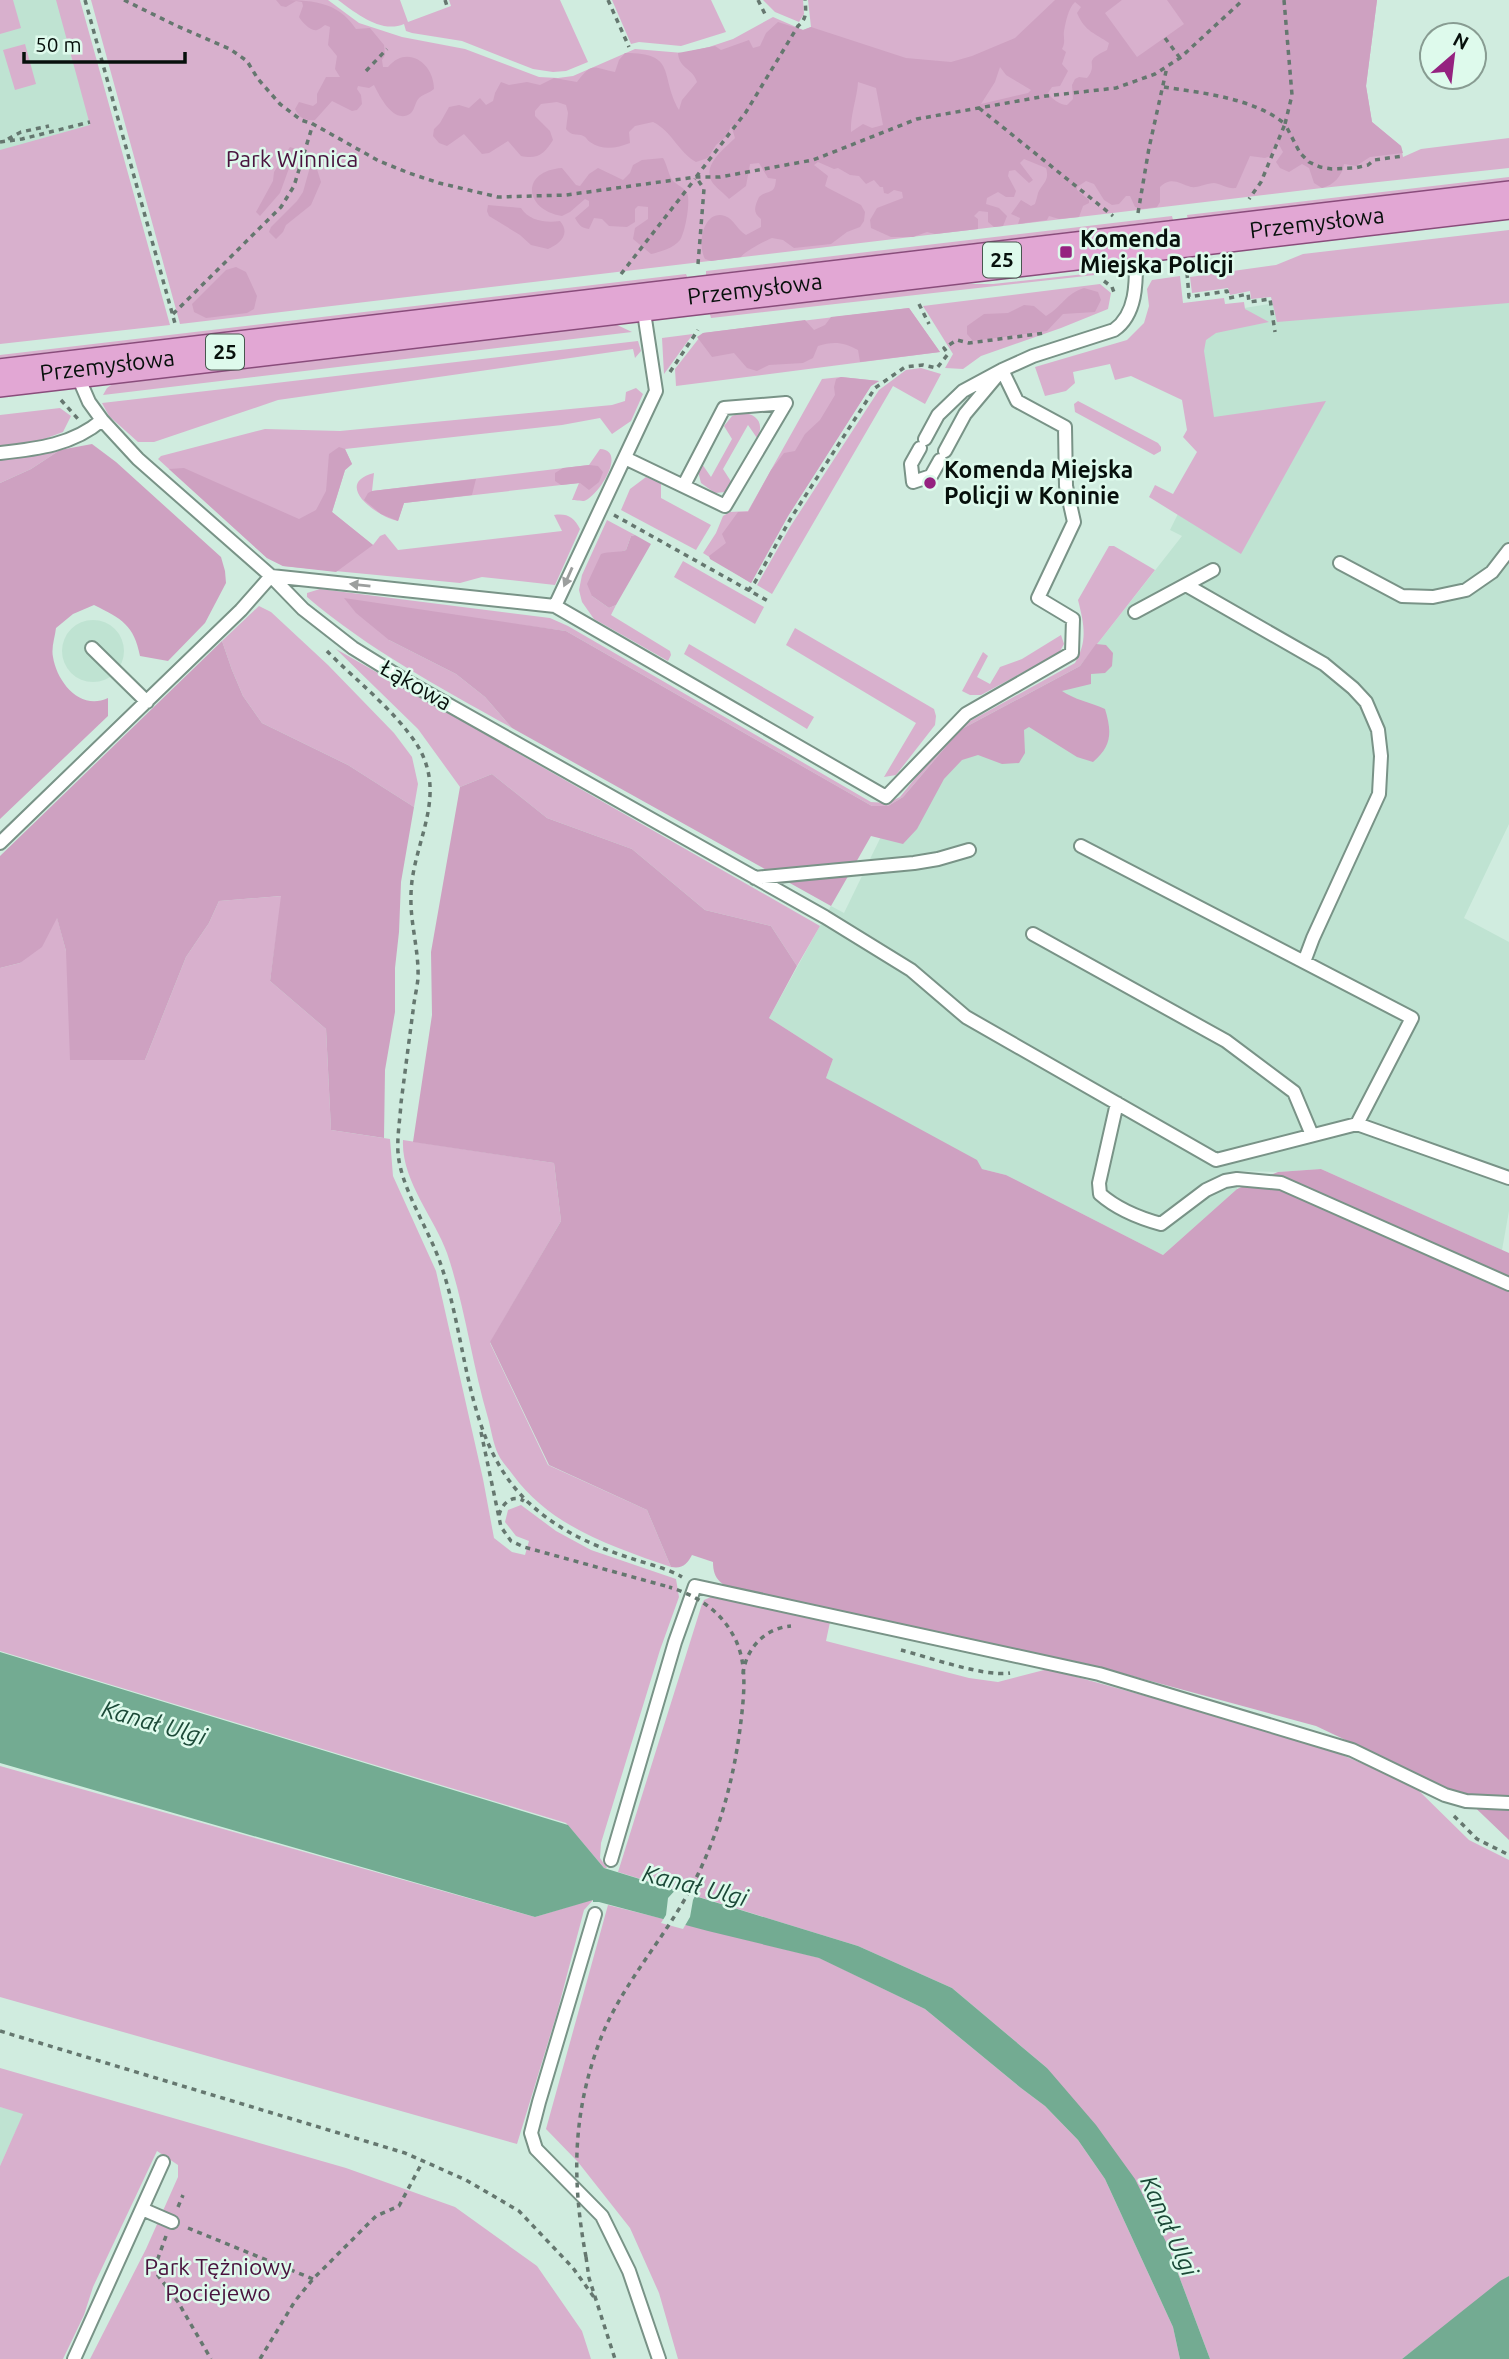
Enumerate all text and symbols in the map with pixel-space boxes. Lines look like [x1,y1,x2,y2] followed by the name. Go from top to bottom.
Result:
[24,21,186,65] scale bar
[1418,21,1488,91] north arrow
[1450,28,1472,54] text: N
[35,32,82,56] text: 50 m
[226,146,358,171] park label: Park Winnica
[1248,202,1386,243] street label: Przemysłowa
[1080,226,1234,277] place label: Komenda Miejska Policji
[983,243,1021,278] road number: 25
[1058,244,1074,260] marker: Komenda Miejska Policji
[686,268,824,309] street label: Przemysłowa
[206,334,244,370] road number: 25
[38,344,176,385] street label: Przemysłowa
[944,457,1133,508] place label: Komenda Miejska Policji w Koninie
[922,475,938,491] marker: Komenda Miejska Policji w Koninie
[562,567,574,587] one-way arrow
[349,580,371,591] one-way arrow
[376,654,456,715] street label: Łąkowa
[99,1695,210,1751] water label: Kanał Ulgi
[640,1859,751,1912] water label: Kanał Ulgi
[1135,2171,1204,2281] water label: Kanał Ulgi
[144,2254,292,2305] park label: Park Tężniowy Pociejewo

